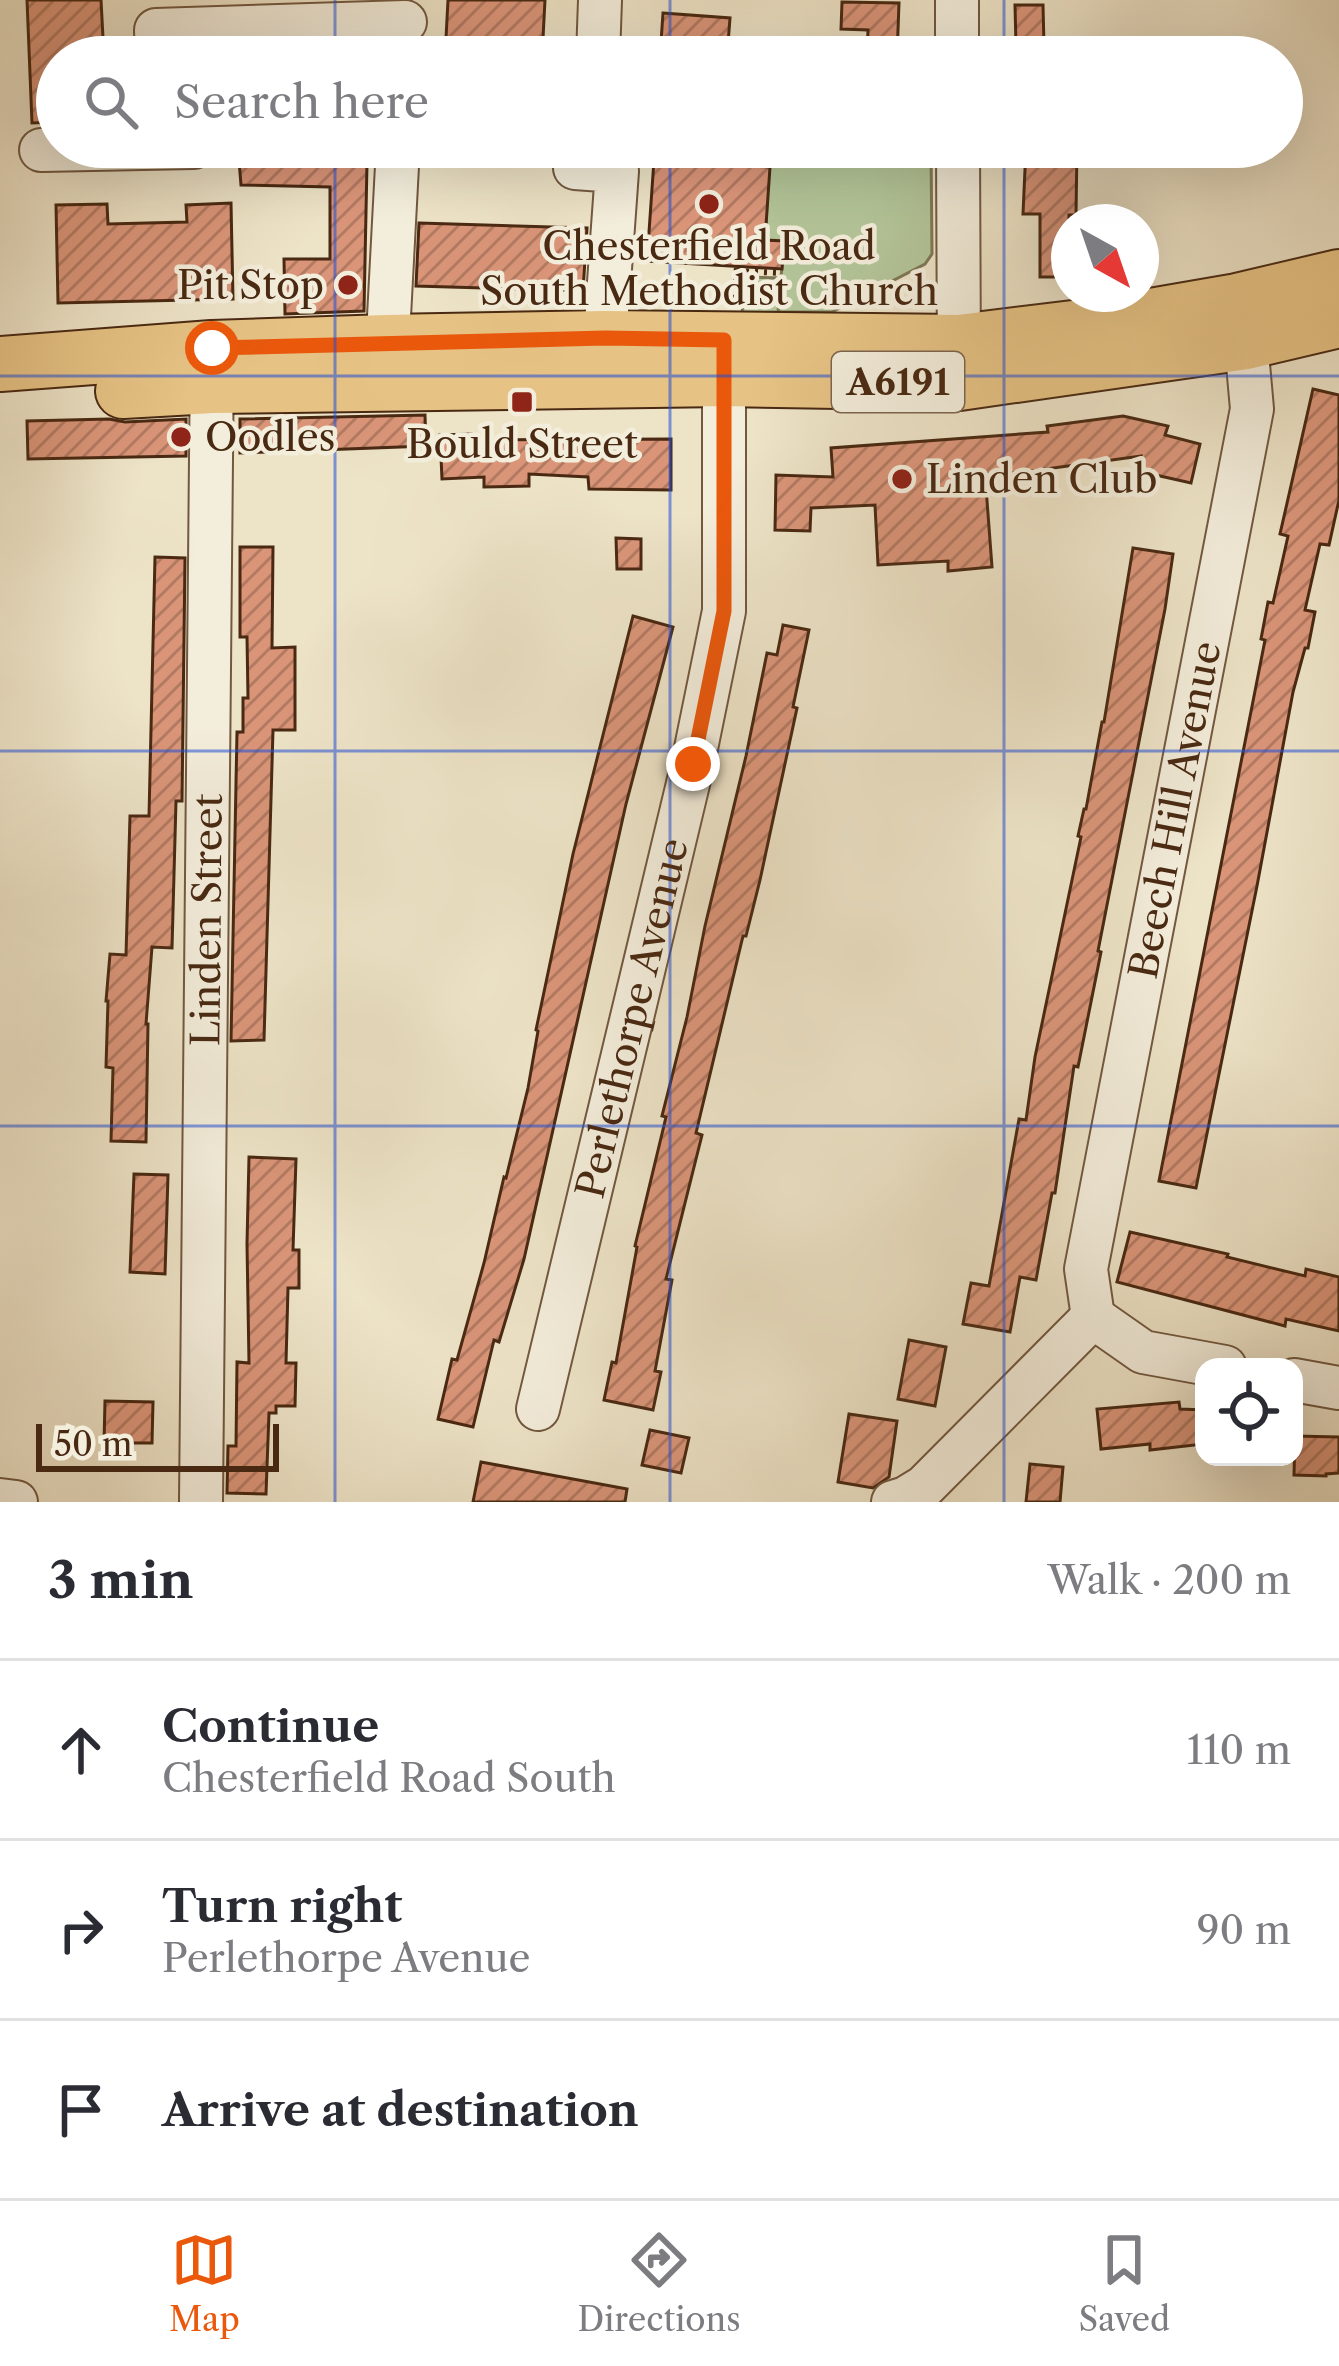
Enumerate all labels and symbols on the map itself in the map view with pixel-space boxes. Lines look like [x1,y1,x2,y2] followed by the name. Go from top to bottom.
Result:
[696,191,722,217] marker: Chesterfield Road South Methodist Church
[1051,204,1159,312] north arrow
[480,222,938,315] place label: Chesterfield Road South Methodist Church
[177,261,324,309] place label: Pit Stop
[335,272,361,298] marker: Pit Stop
[185,321,239,375] route start
[832,352,964,412] road number: A6191
[509,389,535,415] marker: Bould Street
[205,413,336,461] place label: Oodles
[406,420,638,468] place label: Bould Street
[168,424,194,450] marker: Oodles
[926,455,1157,503] place label: Linden Club
[889,466,915,492] marker: Linden Club
[1119,637,1231,983] street label: Beech Hill Avenue
[666,737,720,791] route end
[181,793,232,1047] street label: Linden Street
[565,833,698,1203] street label: Perlethorpe Avenue
[36,1418,279,1471] scale bar

